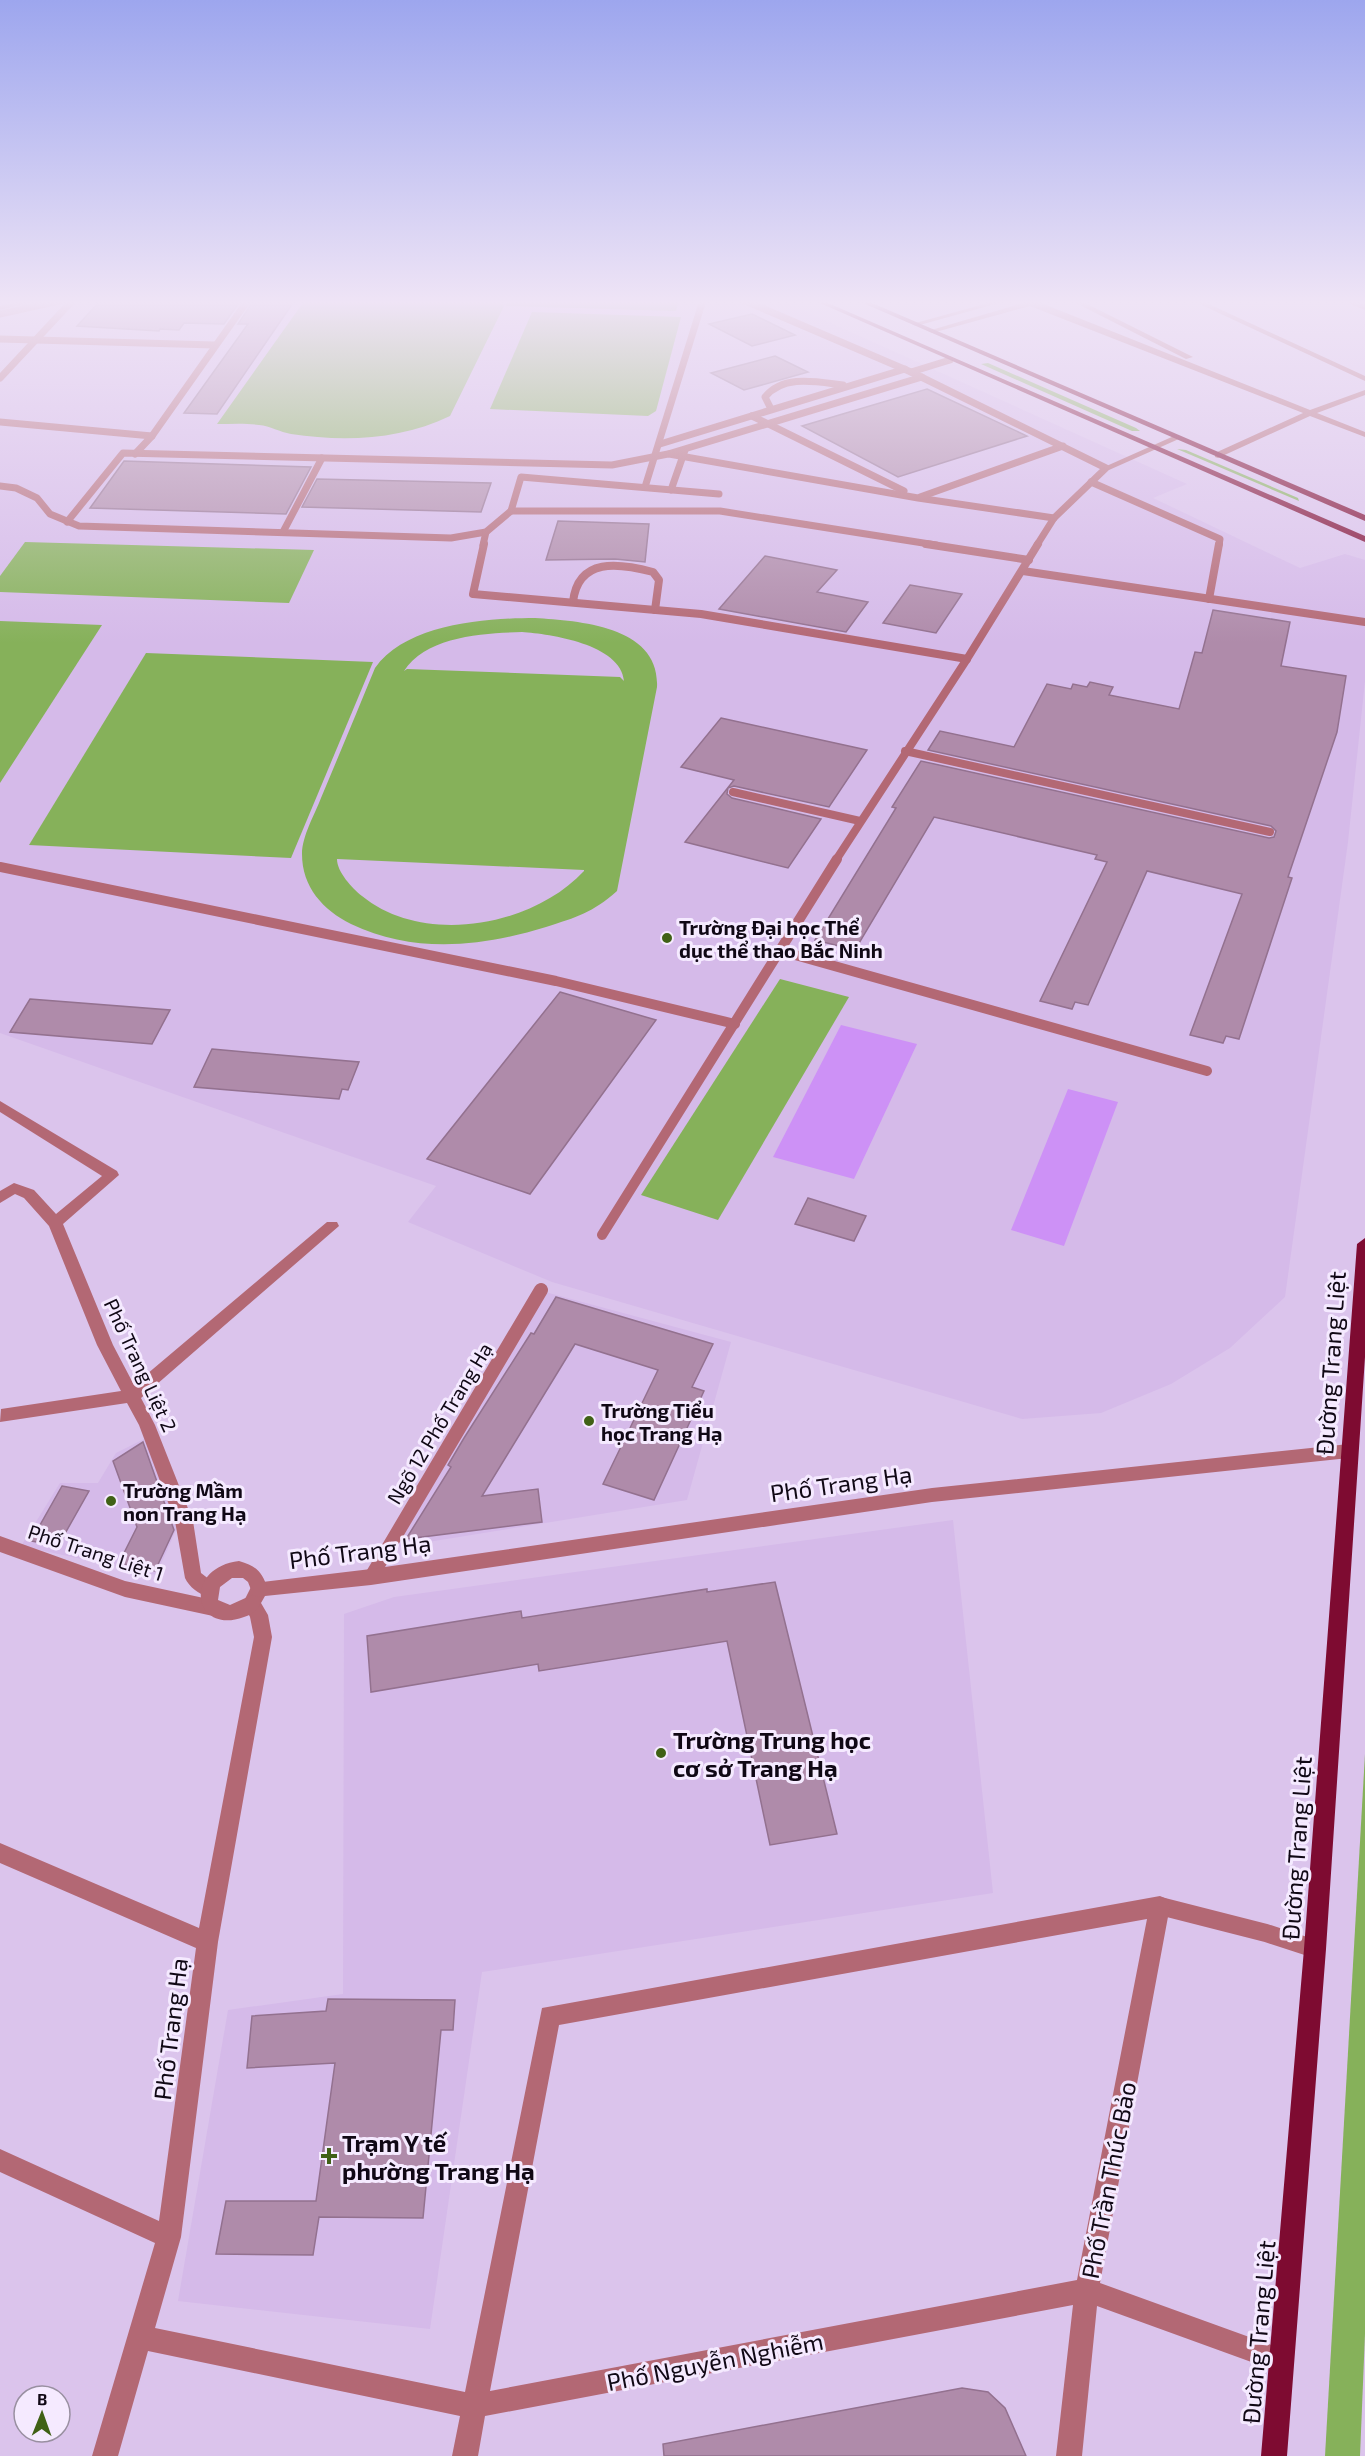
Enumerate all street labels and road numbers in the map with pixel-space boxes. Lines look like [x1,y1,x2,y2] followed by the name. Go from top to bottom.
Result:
[1309,1270,1351,1456] street label: Đường Trang Liệt
[100,1295,182,1435] street label: Phố Trang Liệt 2
[381,1338,497,1508] street label: Ngõ 12 Phố Trang Hạ
[768,1459,914,1507] street label: Phố Trang Hạ
[25,1519,167,1585] street label: Phố Trang Liệt 1
[287,1528,433,1574] street label: Phố Trang Hạ
[1275,1755,1317,1941] street label: Đường Trang Liệt
[147,1956,193,2102] street label: Phố Trang Hạ
[1075,2079,1141,2281] street label: Phố Trần Thúc Bảo
[1236,2239,1280,2425] street label: Đường Trang Liệt
[604,2326,826,2396] street label: Phố Nguyễn Nghiễm

